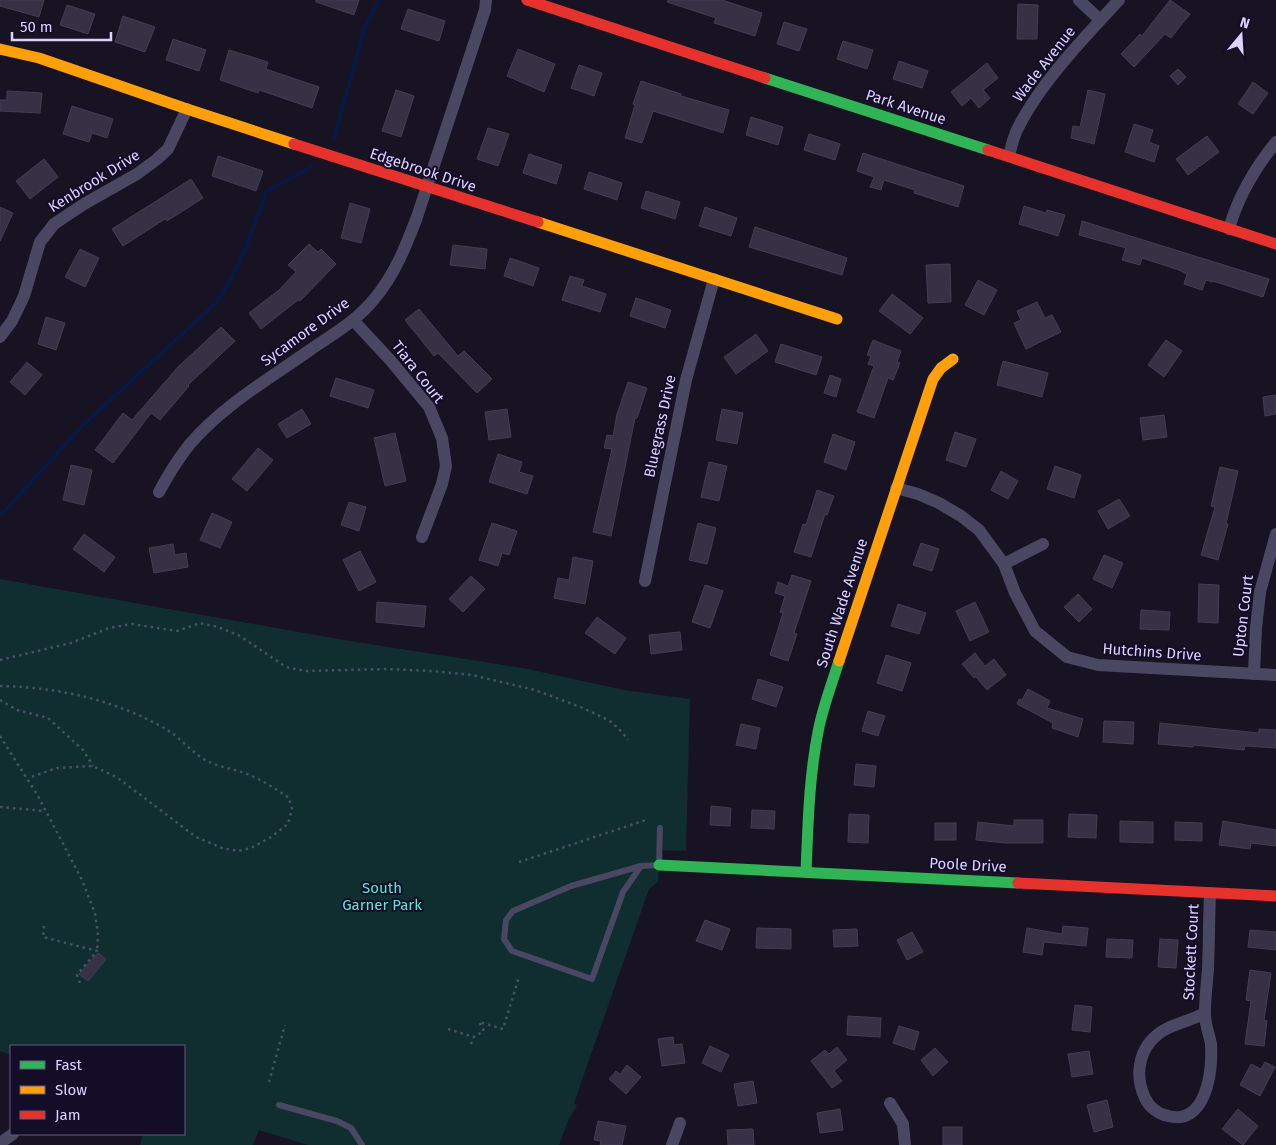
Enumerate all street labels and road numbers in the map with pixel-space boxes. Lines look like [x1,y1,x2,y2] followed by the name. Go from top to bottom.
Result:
[1009,23,1079,105] street label: Wade Avenue
[864,86,948,128] street label: Park Avenue
[367,144,479,196] street label: Edgebrook Drive
[45,146,143,216] street label: Kenbrook Drive
[257,294,353,370] street label: Sycamore Drive
[388,337,448,407] street label: Tiara Court
[640,373,680,479] street label: Bluegrass Drive
[813,536,871,670] street label: South Wade Avenue
[1229,573,1257,658] street label: Upton Court
[1102,640,1202,664] street label: Hutchins Drive
[929,854,1007,876] street label: Poole Drive
[1179,903,1203,1001] street label: Stockett Court

